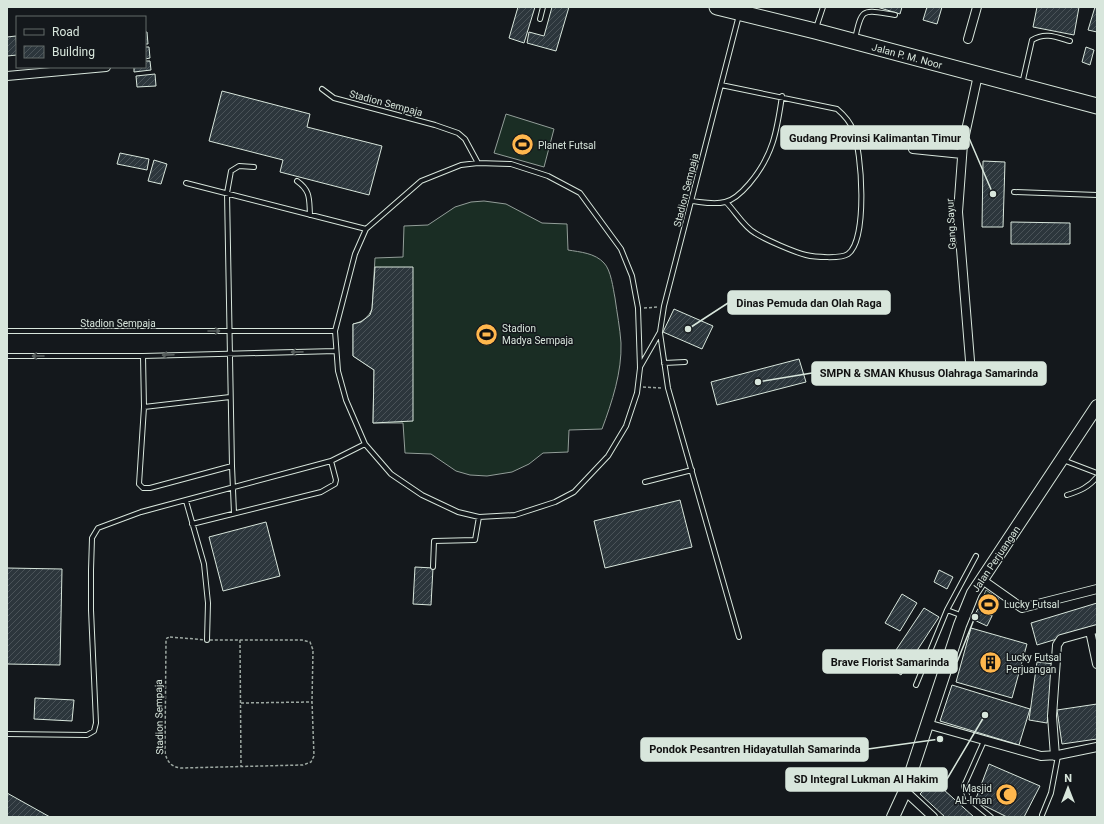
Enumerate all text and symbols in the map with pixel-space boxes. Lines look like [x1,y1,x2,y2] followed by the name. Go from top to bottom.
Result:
[16,16,146,68] legend
[52,25,80,39] text: Road
[871,41,944,71] street label: Jalan P. M. Noor
[52,45,95,59] text: Building
[348,88,424,118] street label: Stadion Sempaja
[781,126,969,149] callout: Gudang Provinsi Kalimantan Timur
[510,132,536,158] sports icon: Planet Futsal
[789,132,961,145] text: Gudang Provinsi Kalimantan Timur
[538,140,596,151] place label: Planet Futsal
[672,152,700,228] street label: Stadion Sempaja
[944,198,958,250] street label: Gang Sayur
[728,291,890,314] callout: Dinas Pemuda dan Olah Raga
[736,297,882,310] text: Dinas Pemuda dan Olah Raga
[80,318,156,329] street label: Stadion Sempaja
[473,321,499,347] sports icon: Stadion Madya Sempaja
[502,323,573,346] place label: Stadion Madya Sempaja
[207,327,220,335] one-way arrow
[291,348,304,356] one-way arrow
[162,351,175,359] one-way arrow
[32,352,45,360] one-way arrow
[812,362,1046,385] callout: SMPN & SMAN Khusus Olahraga Samarinda
[820,367,1038,380] text: SMPN & SMAN Khusus Olahraga Samarinda
[970,524,1022,594] street label: Jalan Perjuangan
[976,591,1002,617] sports icon: Lucky Futsal
[1004,599,1059,610] place label: Lucky Futsal
[823,650,957,673] callout: Brave Florist Samarinda
[978,650,1004,676] building icon: Lucky Futsal Perjuangan
[1006,652,1061,675] place label: Lucky Futsal Perjuangan
[831,656,949,669] text: Brave Florist Samarinda
[153,679,165,755] street label: Stadion Sempaja
[641,738,868,761] callout: Pondok Pesantren Hidayatullah Samarinda
[649,743,861,756] text: Pondok Pesantren Hidayatullah Samarinda
[786,768,947,791] callout: SD Integral Lukman Al Hakim
[1048,768,1088,808] north arrow
[1064,772,1072,785] text: N
[794,773,938,786] text: SD Integral Lukman Al Hakim
[994,781,1020,807] mosque icon: Masjid AL-Iman
[955,783,992,806] place label: Masjid AL-Iman

